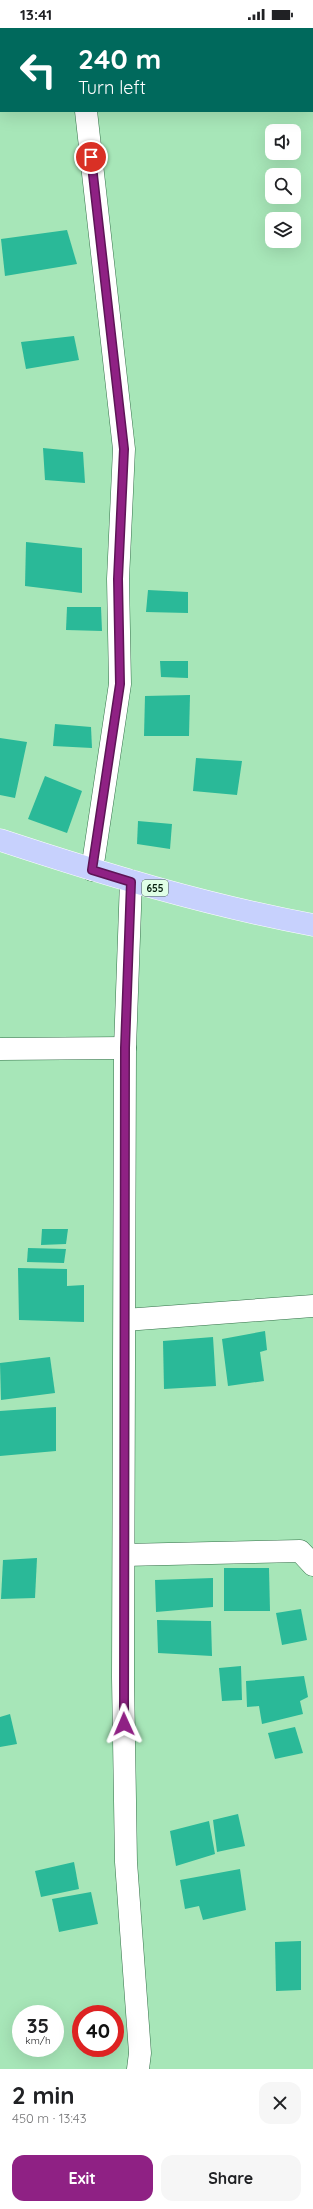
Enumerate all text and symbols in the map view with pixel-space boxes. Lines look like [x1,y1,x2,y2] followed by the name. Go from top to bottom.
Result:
[20,5,52,24] text: 13:41
[78,41,161,76] text: 240 m
[12,44,64,96] icon: left
[78,76,146,99] text: Turn left
[265,124,301,248] map controls
[265,124,301,160] button: sound
[74,140,108,174] pin
[80,146,102,168] icon: arrive
[265,168,301,204] button: search
[265,212,301,248] button: layers
[142,880,168,896] road number: 655
[103,1703,145,1745] position arrow
[72,2005,124,2057] speed limit sign: 40
[27,2013,49,2038] text: 35
[25,2034,51,2047] text: km/h
[12,2080,74,2110] text: 2 min
[259,2082,301,2124] button: close
[12,2110,87,2126] text: 450 m · 13:43
[12,2155,153,2201] button: Exit
[161,2155,301,2201] button: Share

